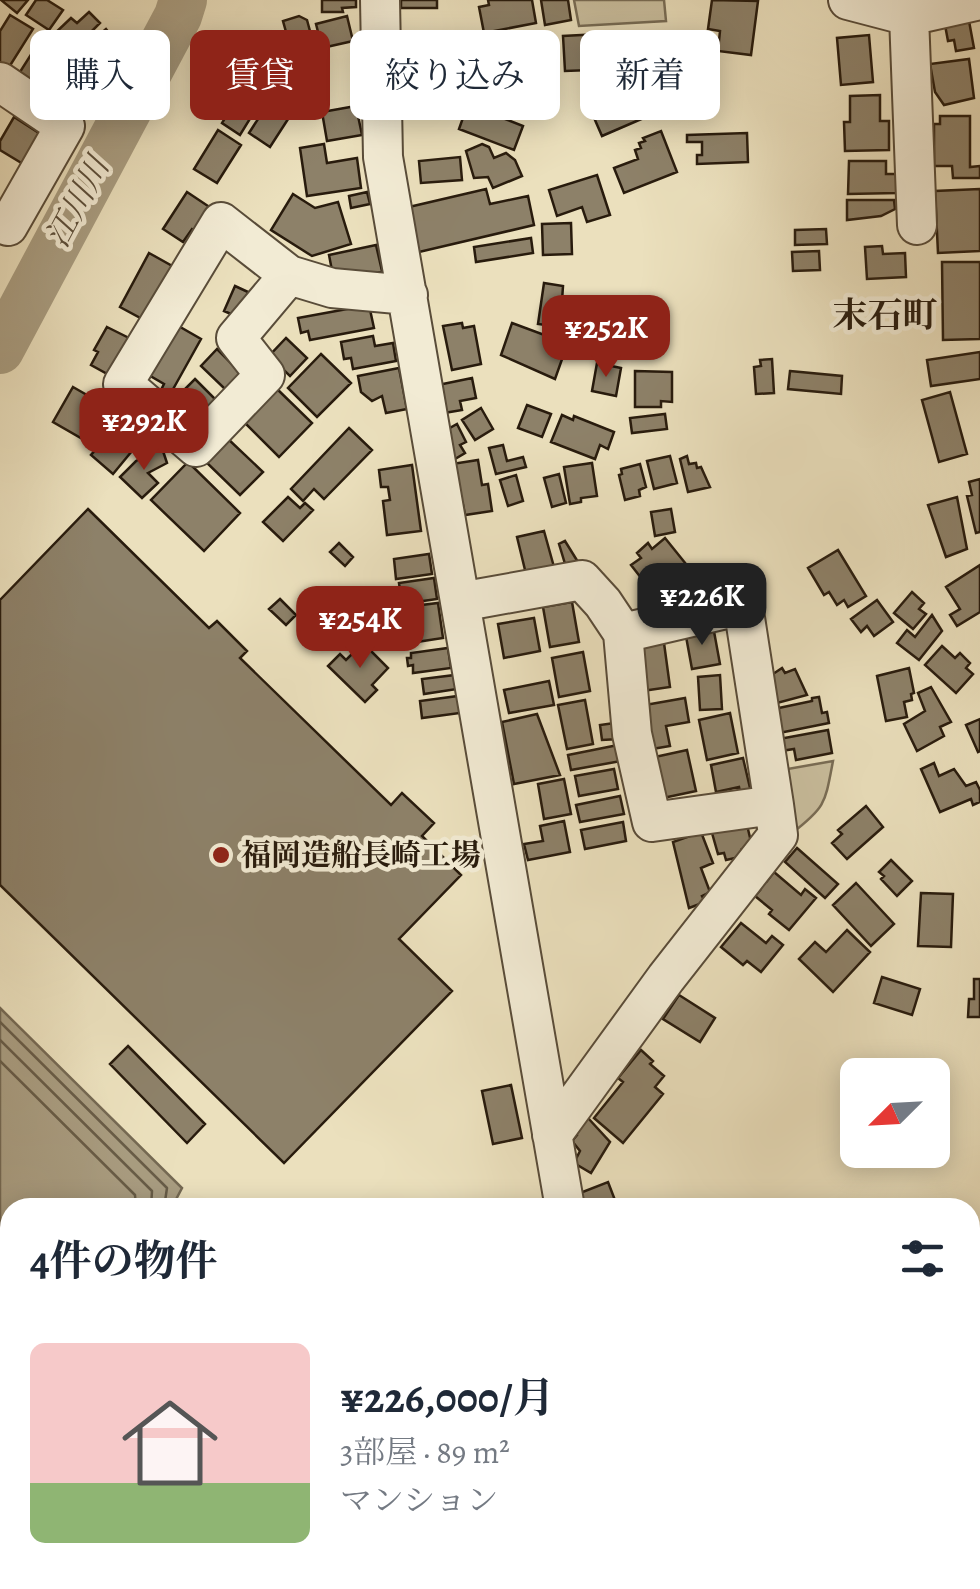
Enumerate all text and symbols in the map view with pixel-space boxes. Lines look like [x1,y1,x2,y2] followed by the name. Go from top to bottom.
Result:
[30,30,170,120] chip: 購入
[190,30,330,120] chip: 賃貸
[350,30,560,120] chip: 絞り込み
[580,30,720,120] chip: 新着
[35,147,120,255] water label: 江川川
[832,291,938,339] district label: 末石町
[536,295,676,380] pin: ¥252K
[564,305,648,349] text: ¥252K
[74,388,214,473] pin: ¥292K
[101,398,187,442] text: ¥292K
[632,563,772,648] pin: ¥226K
[659,573,745,617] text: ¥226K
[290,586,430,671] pin: ¥254K
[318,596,402,640] text: ¥254K
[241,835,481,875] place label: 福岡造船長崎工場
[210,844,232,866] marker: 福岡造船長崎工場
[840,1058,950,1168] north arrow
[840,1058,950,1168] map controls
[895,1231,950,1286] icon: filters
[30,1232,218,1289] text: 4件の物件
[340,1369,555,1426] text: ¥226,000/月
[110,1383,230,1503] icon: home
[340,1430,510,1474] text: 3部屋 · 89 m²
[340,1478,499,1522] text: マンション

